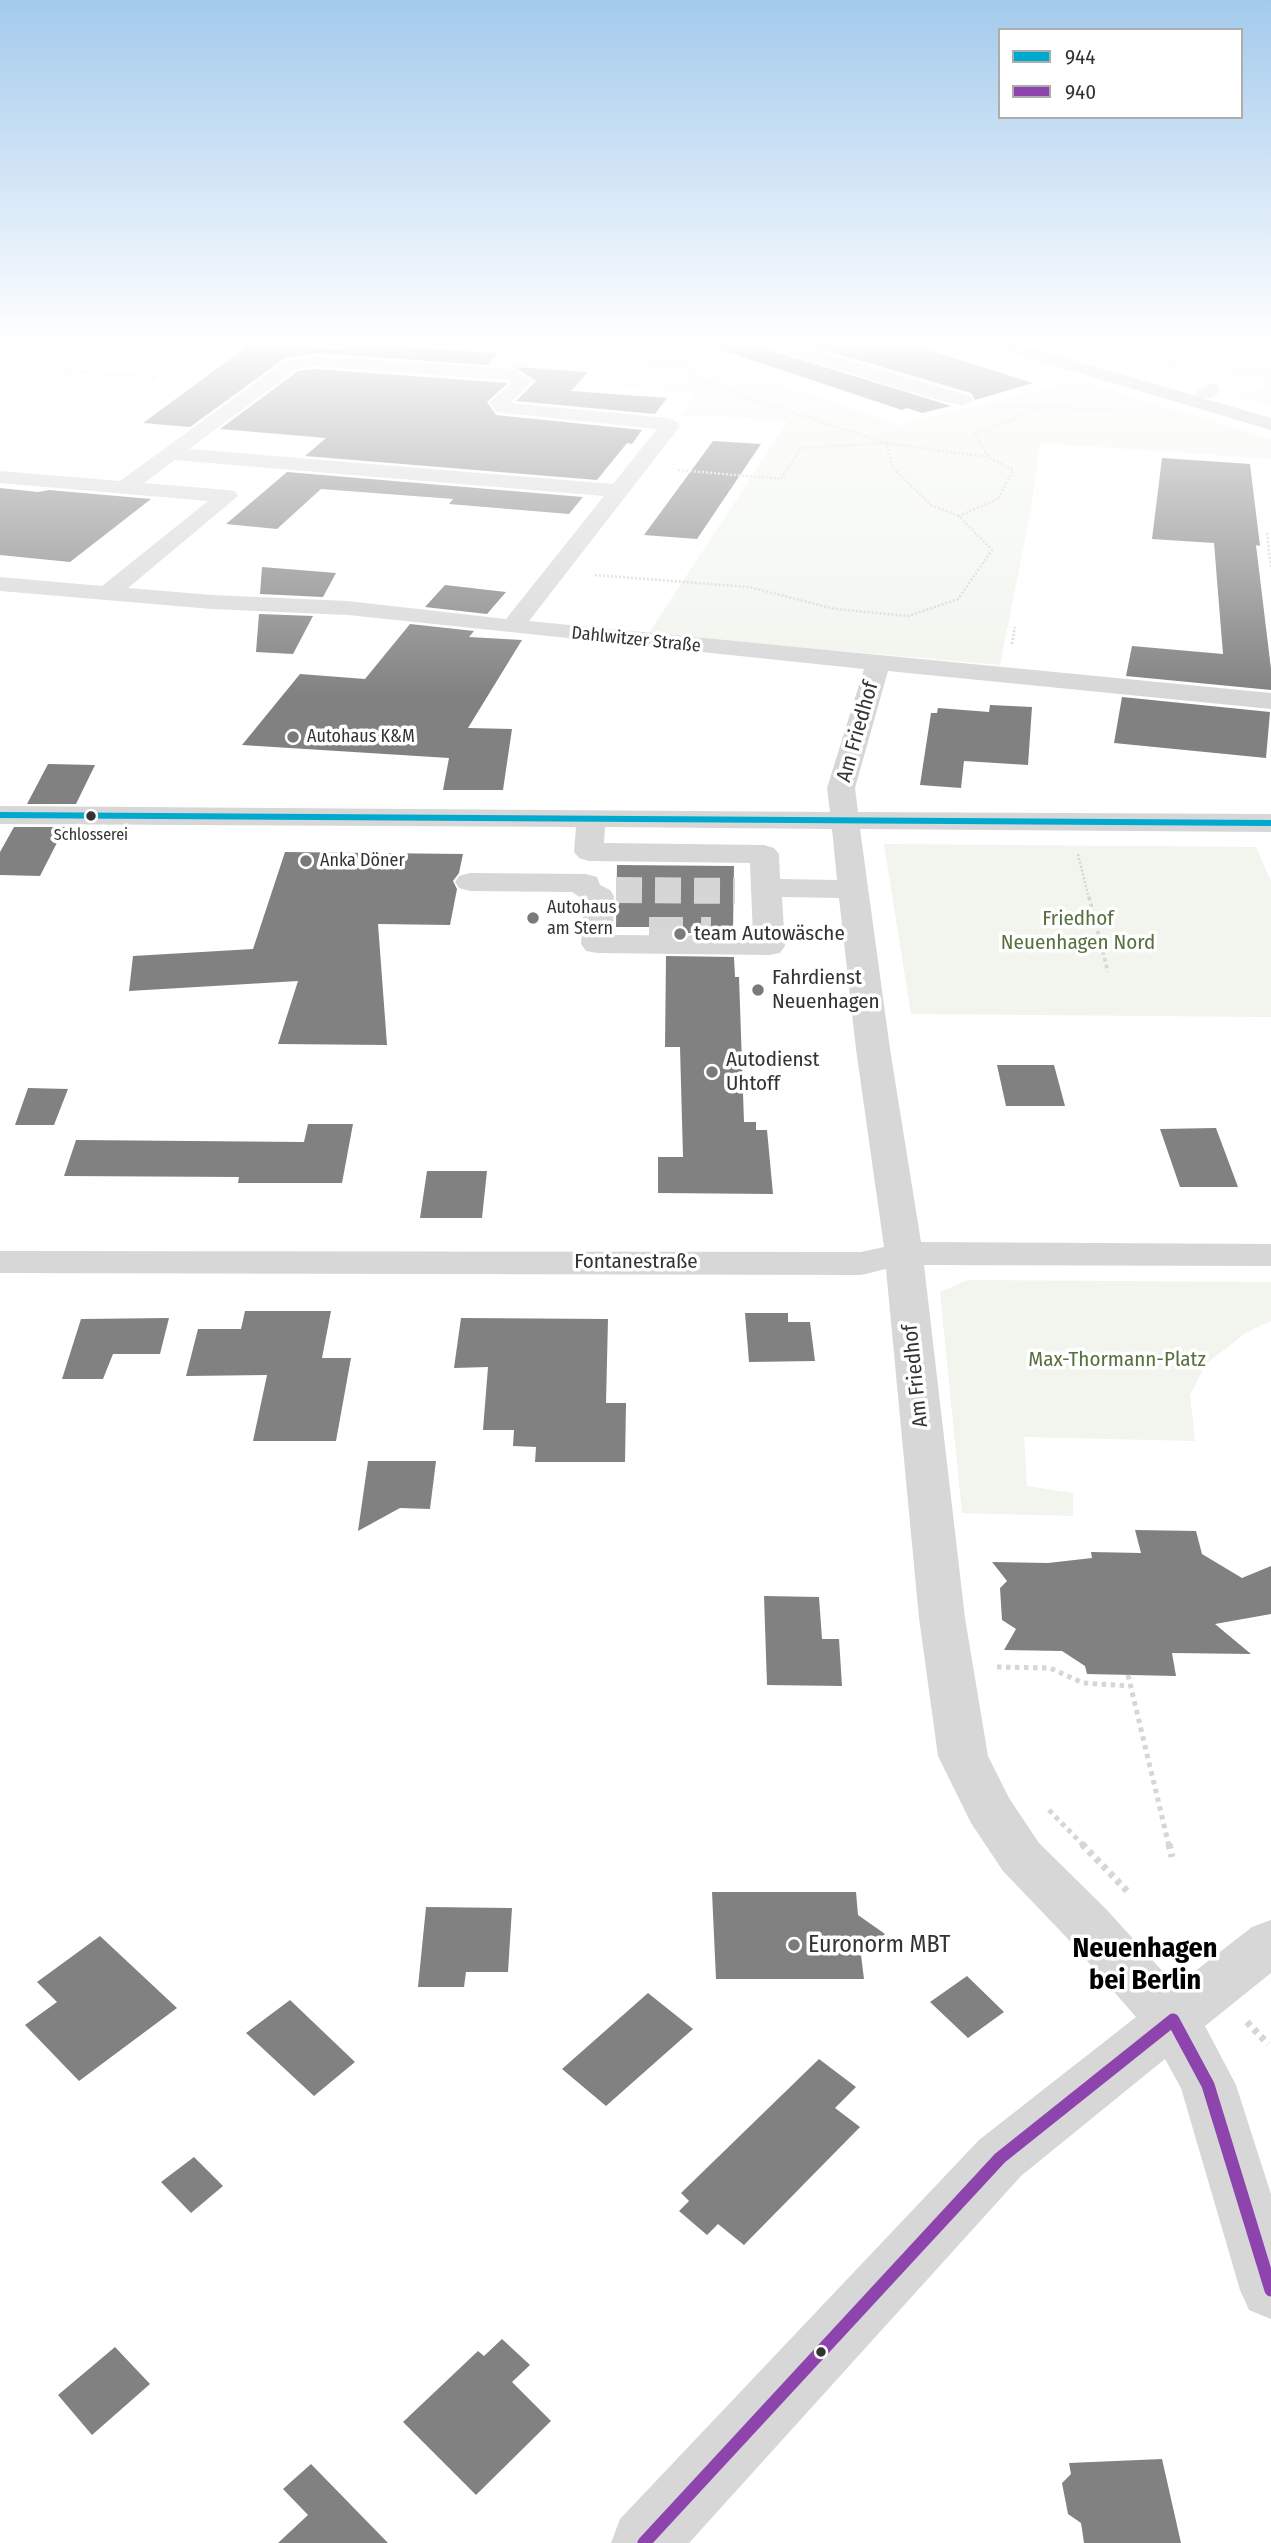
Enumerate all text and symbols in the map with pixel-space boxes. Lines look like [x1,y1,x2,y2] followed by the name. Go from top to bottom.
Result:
[998,28,1243,119] legend
[1065,44,1095,70] text: 944
[1065,79,1096,105] text: 940
[570,622,702,658] street label: Dahlwitzer Straße
[832,679,884,785] street label: Am Friedhof
[307,726,415,748] place label: Autohaus K&M
[285,729,301,745] marker: Autohaus K&M
[84,809,98,823] marker: Schlosserei
[54,826,128,846] place label: Schlosserei
[320,850,405,872] place label: Anka Döner
[298,853,314,869] marker: Anka Döner
[547,897,616,940] place label: Autohaus am Stern
[1001,906,1155,956] park label: Friedhof Neuenhagen Nord
[525,910,541,926] marker: Autohaus am Stern
[694,921,845,947] place label: team Autowäsche
[672,926,688,942] marker: team Autowäsche
[772,965,880,1015] place label: Fahrdienst Neuenhagen
[750,982,766,998] marker: Fahrdienst Neuenhagen
[726,1047,819,1097] place label: Autodienst Uhtoff
[704,1064,720,1080] marker: Autodienst Uhtoff
[574,1249,698,1275] street label: Fontanestraße
[898,1323,934,1429] street label: Am Friedhof
[1028,1347,1206,1373] park label: Max-Thormann-Platz
[808,1931,950,1959] place label: Euronorm MBT
[1073,1932,1217,1998] district label: Neuenhagen bei Berlin
[786,1937,802,1953] marker: Euronorm MBT
[814,2345,828,2359] unlabelled marker

